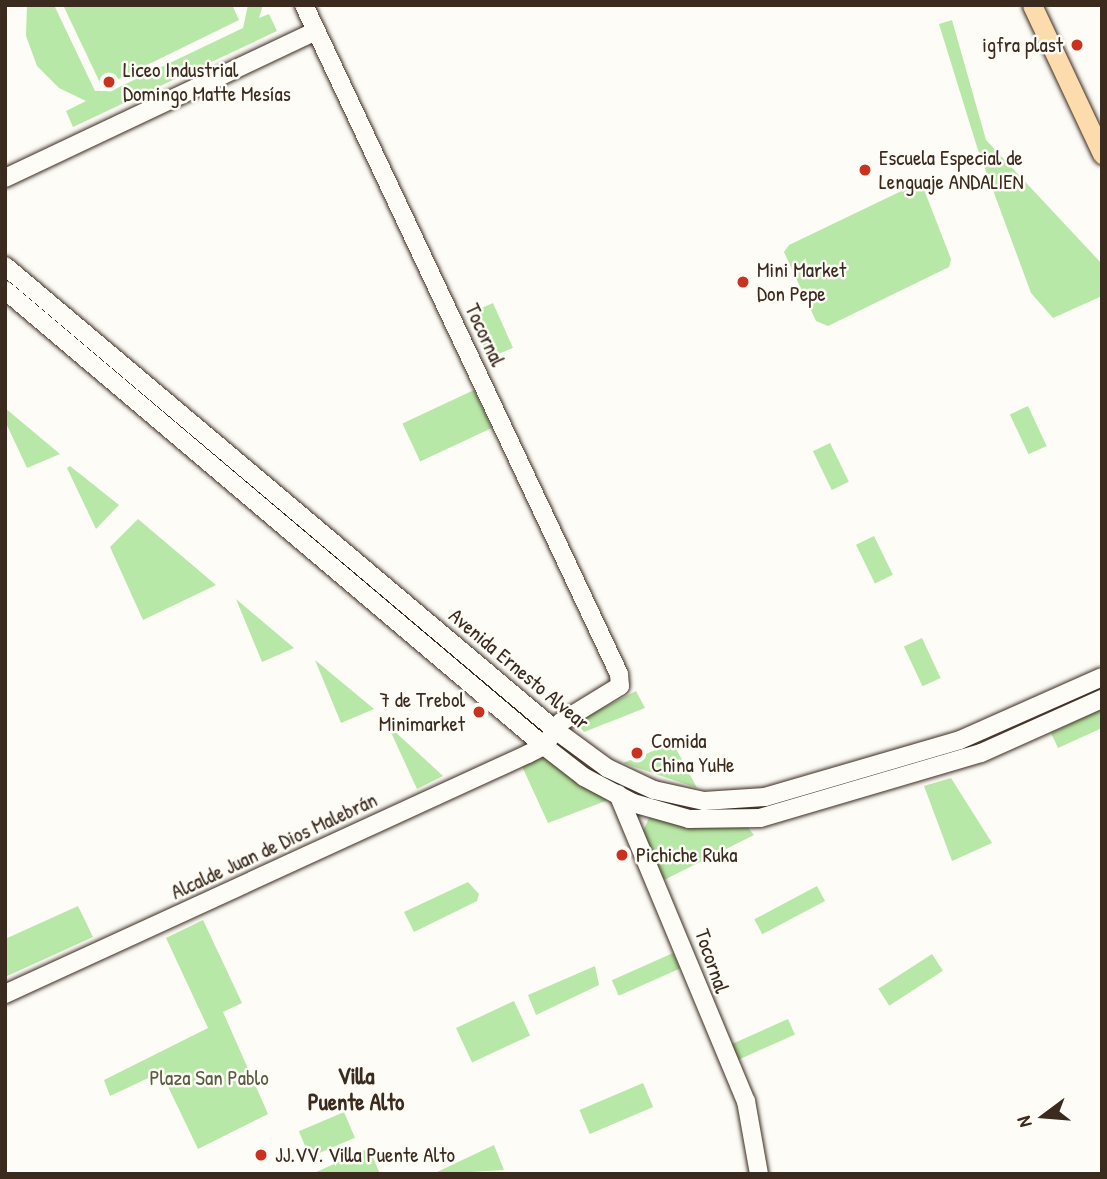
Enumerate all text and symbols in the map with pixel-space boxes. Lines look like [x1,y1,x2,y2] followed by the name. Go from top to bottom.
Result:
[982,32,1063,58] place label: igfra plast
[1069,37,1085,53] marker: igfra plast
[123,57,291,107] place label: Liceo Industrial Domingo Matte Mesías
[101,74,117,90] marker: Liceo Industrial Domingo Matte Mesías
[879,145,1024,195] place label: Escuela Especial de Lenguaje ANDALIEN
[857,162,873,178] marker: Escuela Especial de Lenguaje ANDALIEN
[757,257,846,307] place label: Mini Market Don Pepe
[735,274,751,290] marker: Mini Market Don Pepe
[460,300,510,370] street label: Tocornal
[444,603,594,735] street label: Avenida Ernesto Alvear
[379,687,465,737] place label: 7 de Trebol Minimarket
[471,704,487,720] marker: 7 de Trebol Minimarket
[651,728,734,778] place label: Comida China YuHe
[629,745,645,761] marker: Comida China YuHe
[167,787,381,905] street label: Alcalde Juan de Dios Malebrán
[636,842,738,868] place label: Pichiche Ruka
[614,847,630,863] marker: Pichiche Ruka
[689,926,735,996] street label: Tocornal
[308,1062,404,1116] district label: Villa Puente Alto
[149,1065,269,1091] park label: Plaza San Pablo
[1009,1081,1079,1151] north arrow
[1010,1113,1038,1130] text: N
[275,1142,455,1168] place label: JJ.VV. Villa Puente Alto
[253,1147,269,1163] marker: JJ.VV. Villa Puente Alto

